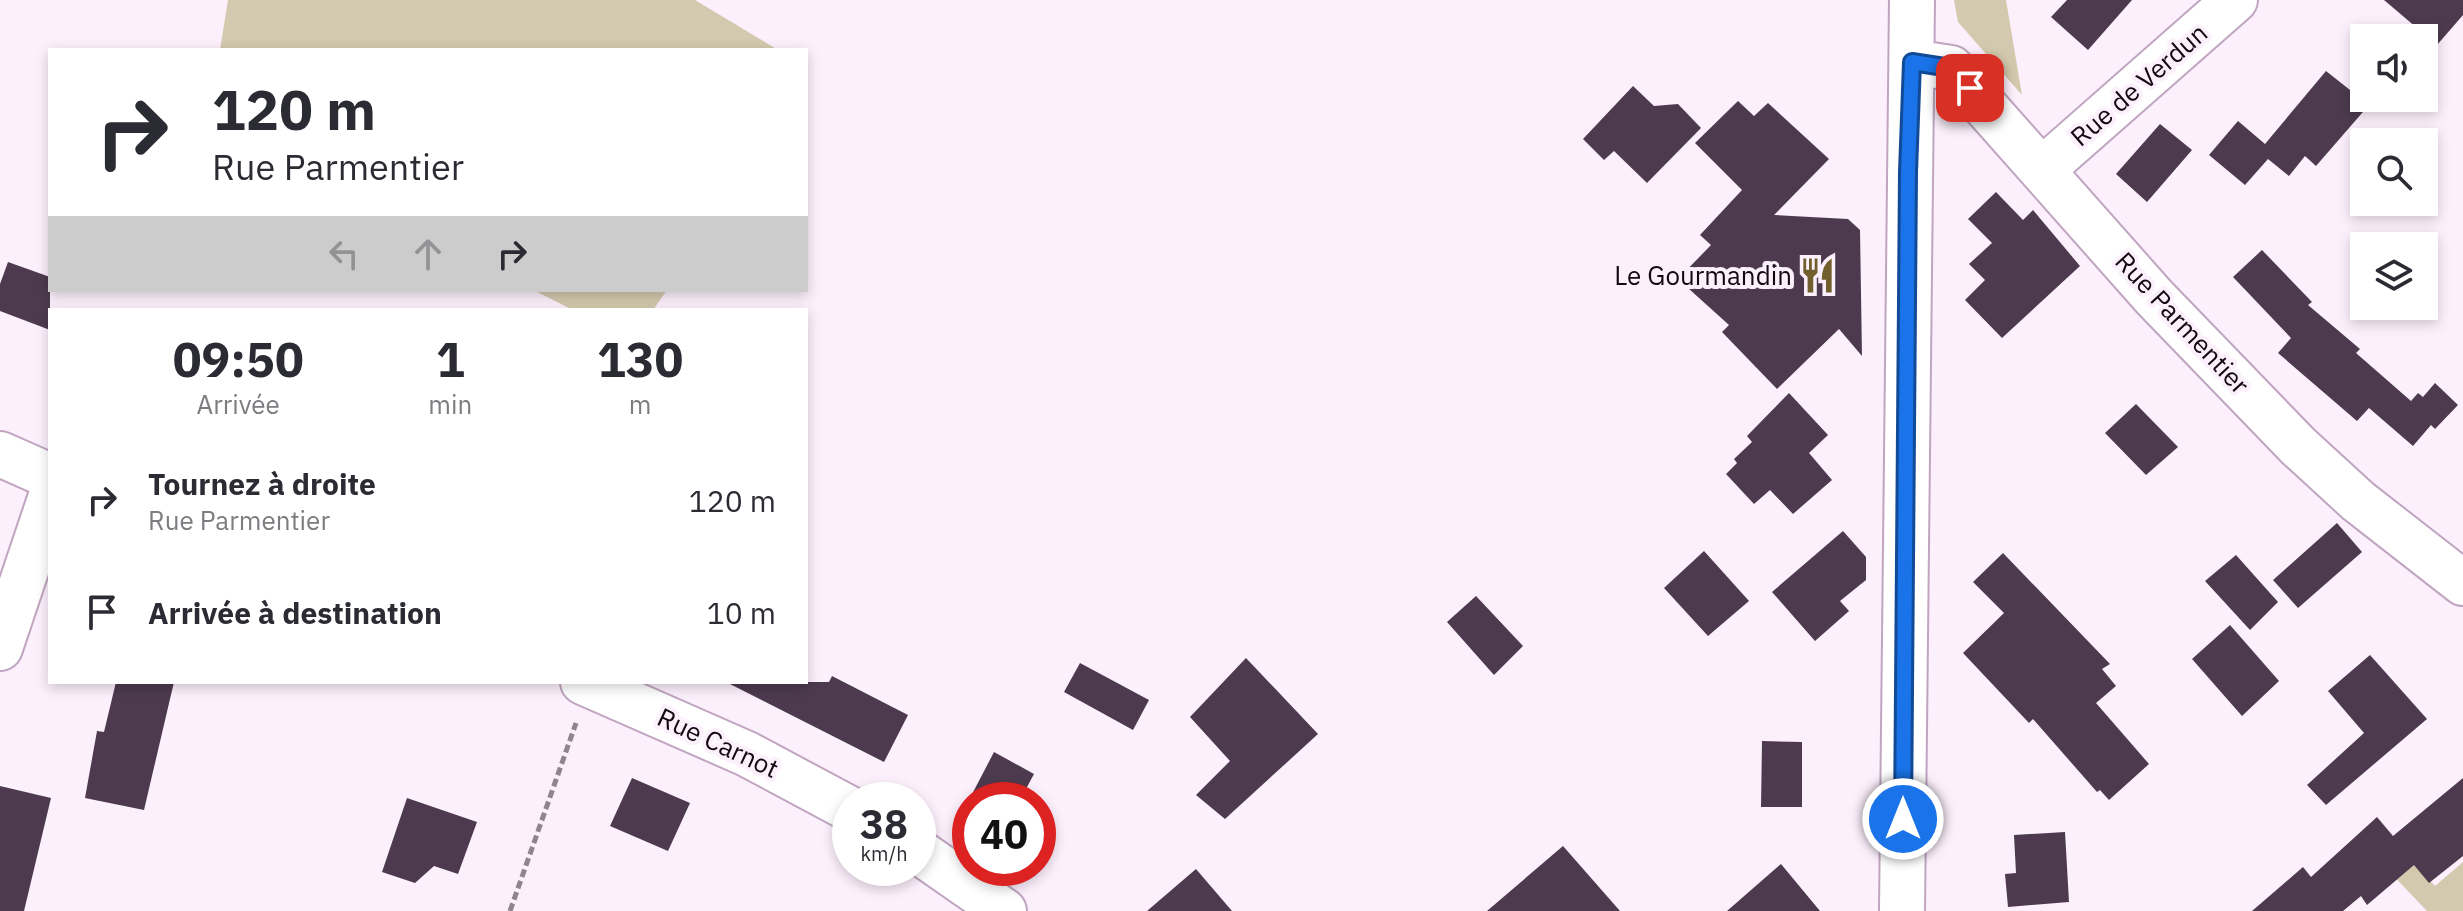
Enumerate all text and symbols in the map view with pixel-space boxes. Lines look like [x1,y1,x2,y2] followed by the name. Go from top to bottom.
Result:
[2063,15,2214,153] street label: Rue de Verdun
[2350,24,2438,320] map controls
[2350,24,2438,112] button: sound
[1936,54,2004,122] pin
[1948,66,1992,110] icon: arrive
[212,73,376,145] text: 120 m
[80,80,184,184] icon: right
[2350,128,2438,216] button: search
[212,143,464,190] text: Rue Parmentier
[322,232,366,276] icon: left
[406,232,450,276] icon: ahead
[490,232,534,276] icon: right
[2350,232,2438,320] button: layers
[2108,244,2258,401] street label: Rue Parmentier
[1799,257,1837,295] restaurant icon: Le Gourmandin
[1614,258,1792,292] place label: Le Gourmandin
[173,328,304,390] text: 09:50
[436,328,465,390] text: 1
[597,328,683,390] text: 130
[196,387,280,421] text: Arrivée
[428,387,472,421] text: min
[629,387,651,421] text: m
[148,464,376,503] text: Tournez à droite
[80,478,124,522] icon: right
[689,481,776,520] text: 120 m
[148,503,330,537] text: Rue Parmentier
[80,590,124,634] icon: arrive
[148,593,442,632] text: Arrivée à destination
[707,593,776,632] text: 10 m
[652,699,784,785] street label: Rue Carnot
[1861,777,1945,861] position arrow
[952,782,1056,886] speed limit sign: 40
[860,798,908,850] text: 38
[860,840,908,867] text: km/h

